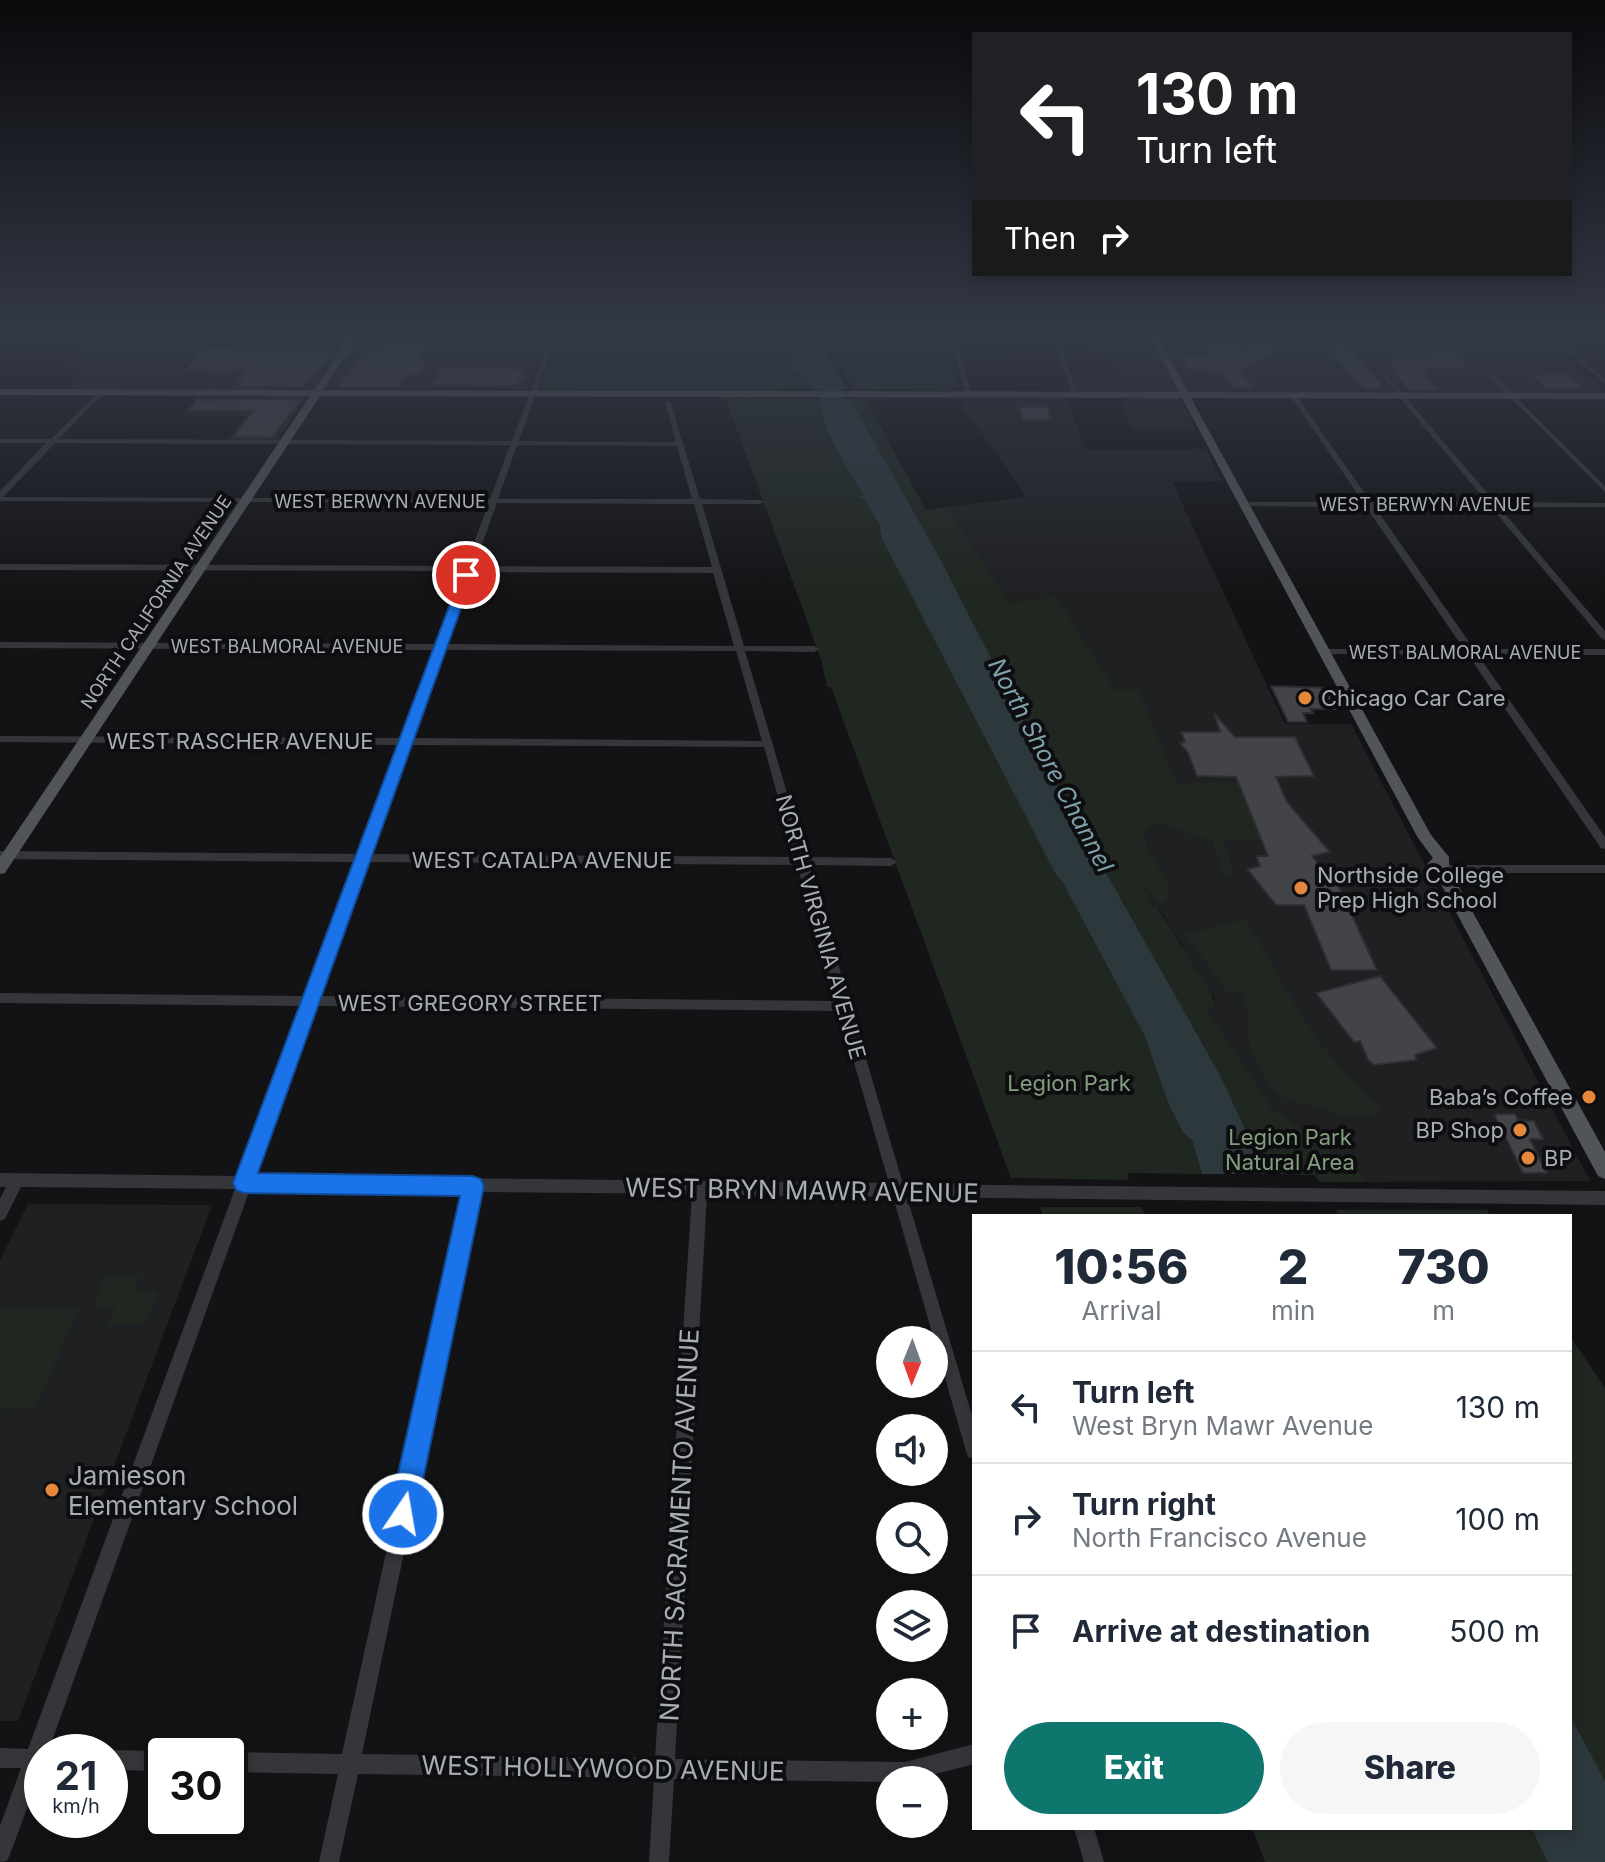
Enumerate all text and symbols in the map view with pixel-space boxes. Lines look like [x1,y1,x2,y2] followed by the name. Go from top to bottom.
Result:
[1136,60,1298,128] text: 130 m
[1004,64,1108,168] icon: left
[1136,128,1277,172] text: Turn left
[1092,216,1136,260] icon: right
[1004,220,1076,256] text: Then
[76,491,236,713] street label: NORTH CALIFORNIA AVENUE
[274,491,486,512] street label: WEST BERWYN AVENUE
[1319,494,1531,515] street label: WEST BERWYN AVENUE
[432,541,500,609] pin
[444,553,488,597] icon: arrive
[171,636,403,657] street label: WEST BALMORAL AVENUE
[1349,642,1581,663] street label: WEST BALMORAL AVENUE
[982,653,1120,877] water label: North Shore Channel
[1321,685,1505,711] place label: Chicago Car Care
[1296,689,1314,707] marker: Chicago Car Care
[106,728,374,754] street label: WEST RASCHER AVENUE
[771,792,871,1062] street label: NORTH VIRGINIA AVENUE
[412,847,672,873] street label: WEST CATALPA AVENUE
[1317,862,1504,913] place label: Northside College Prep High School
[1292,879,1310,897] marker: Northside College Prep High School
[338,990,602,1016] street label: WEST GREGORY STREET
[1007,1070,1131,1096] park label: Legion Park
[1429,1084,1573,1110] place label: Baba’s Coffee
[1580,1088,1598,1106] marker: Baba’s Coffee
[1416,1117,1504,1143] place label: BP Shop
[1511,1121,1529,1139] marker: BP Shop
[1225,1124,1355,1175] park label: Legion Park Natural Area
[1544,1145,1572,1171] place label: BP
[1519,1149,1537,1167] marker: BP
[625,1171,979,1209] street label: WEST BRYN MAWR AVENUE
[1054,1237,1189,1296] text: 10:56
[1278,1237,1308,1296] text: 2
[1398,1237,1490,1296] text: 730
[1081,1295,1161,1326] text: Arrival
[1271,1295,1315,1326] text: min
[1432,1295,1455,1326] text: m
[876,1326,948,1398] north arrow
[876,1326,948,1838] map controls
[653,1328,705,1722] street label: NORTH SACRAMENTO AVENUE
[1072,1374,1194,1410] text: Turn left
[1004,1385,1048,1429] icon: left
[1456,1389,1540,1425] text: 130 m
[1072,1410,1373,1441] text: West Bryn Mawr Avenue
[876,1414,948,1486] button: sound
[68,1460,298,1521] place label: Jamieson Elementary School
[361,1472,445,1556] position arrow
[43,1481,61,1499] marker: Jamieson Elementary School
[1072,1486,1216,1522] text: Turn right
[1004,1497,1048,1541] icon: right
[1455,1501,1540,1537] text: 100 m
[876,1502,948,1574] button: search
[1072,1522,1367,1553] text: North Francisco Avenue
[876,1590,948,1662] button: layers
[1004,1609,1048,1653] icon: arrive
[1072,1613,1370,1649] text: Arrive at destination
[1449,1613,1540,1649] text: 500 m
[876,1678,948,1750] button: +
[1004,1722,1264,1814] button: Exit
[1280,1722,1540,1814] button: Share
[144,1734,248,1838] speed limit sign: 30
[421,1749,785,1787] street label: WEST HOLLYWOOD AVENUE
[55,1751,97,1800] text: 21
[876,1766,948,1838] button: −
[52,1794,100,1818] text: km/h

